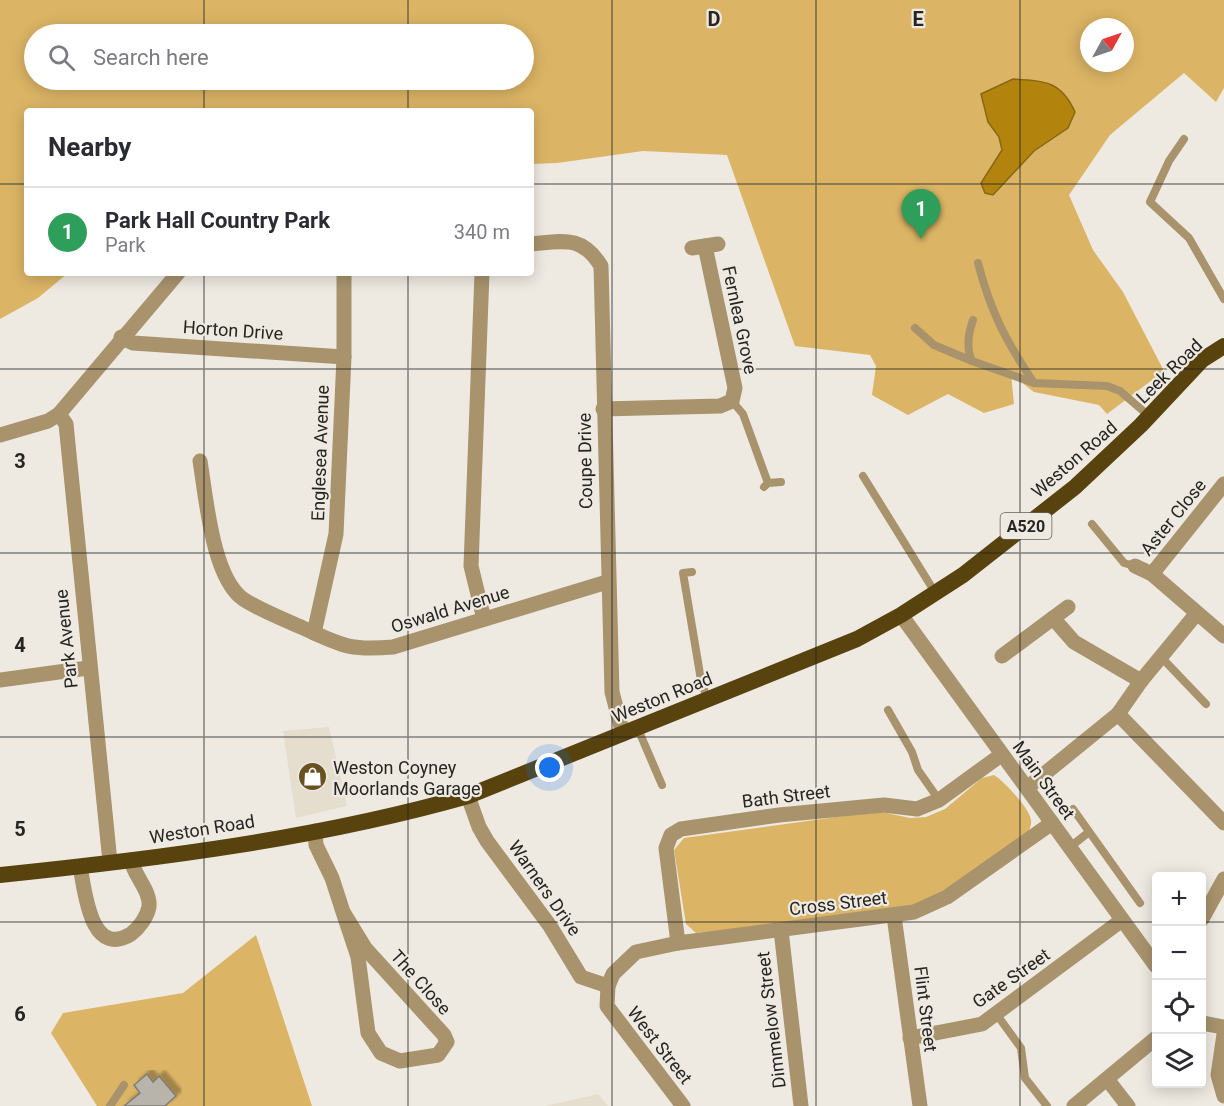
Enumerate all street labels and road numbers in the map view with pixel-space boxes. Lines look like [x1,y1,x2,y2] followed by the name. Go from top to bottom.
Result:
[718,264,762,376] street label: Fernlea Grove
[182,316,284,344] street label: Horton Drive
[1132,334,1206,408] street label: Leek Road
[307,385,333,521] street label: Englesea Avenue
[574,413,596,509] street label: Coupe Drive
[1027,416,1121,502] street label: Weston Road
[1136,475,1210,559] street label: Aster Close
[1000,513,1052,539] road number: A520
[388,581,512,637] street label: Oswald Avenue
[50,588,82,690] street label: Park Avenue
[609,667,715,727] street label: Weston Road
[1009,737,1080,823] street label: Main Street
[741,780,831,812] street label: Bath Street
[148,810,256,848] street label: Weston Road
[504,836,586,940] street label: Warners Drive
[788,887,888,919] street label: Cross Street
[968,944,1054,1012] street label: Gate Street
[386,945,456,1019] street label: The Close
[752,950,790,1089] street label: Dimmelow Street
[910,965,942,1053] street label: Flint Street
[623,1002,697,1088] street label: West Street

